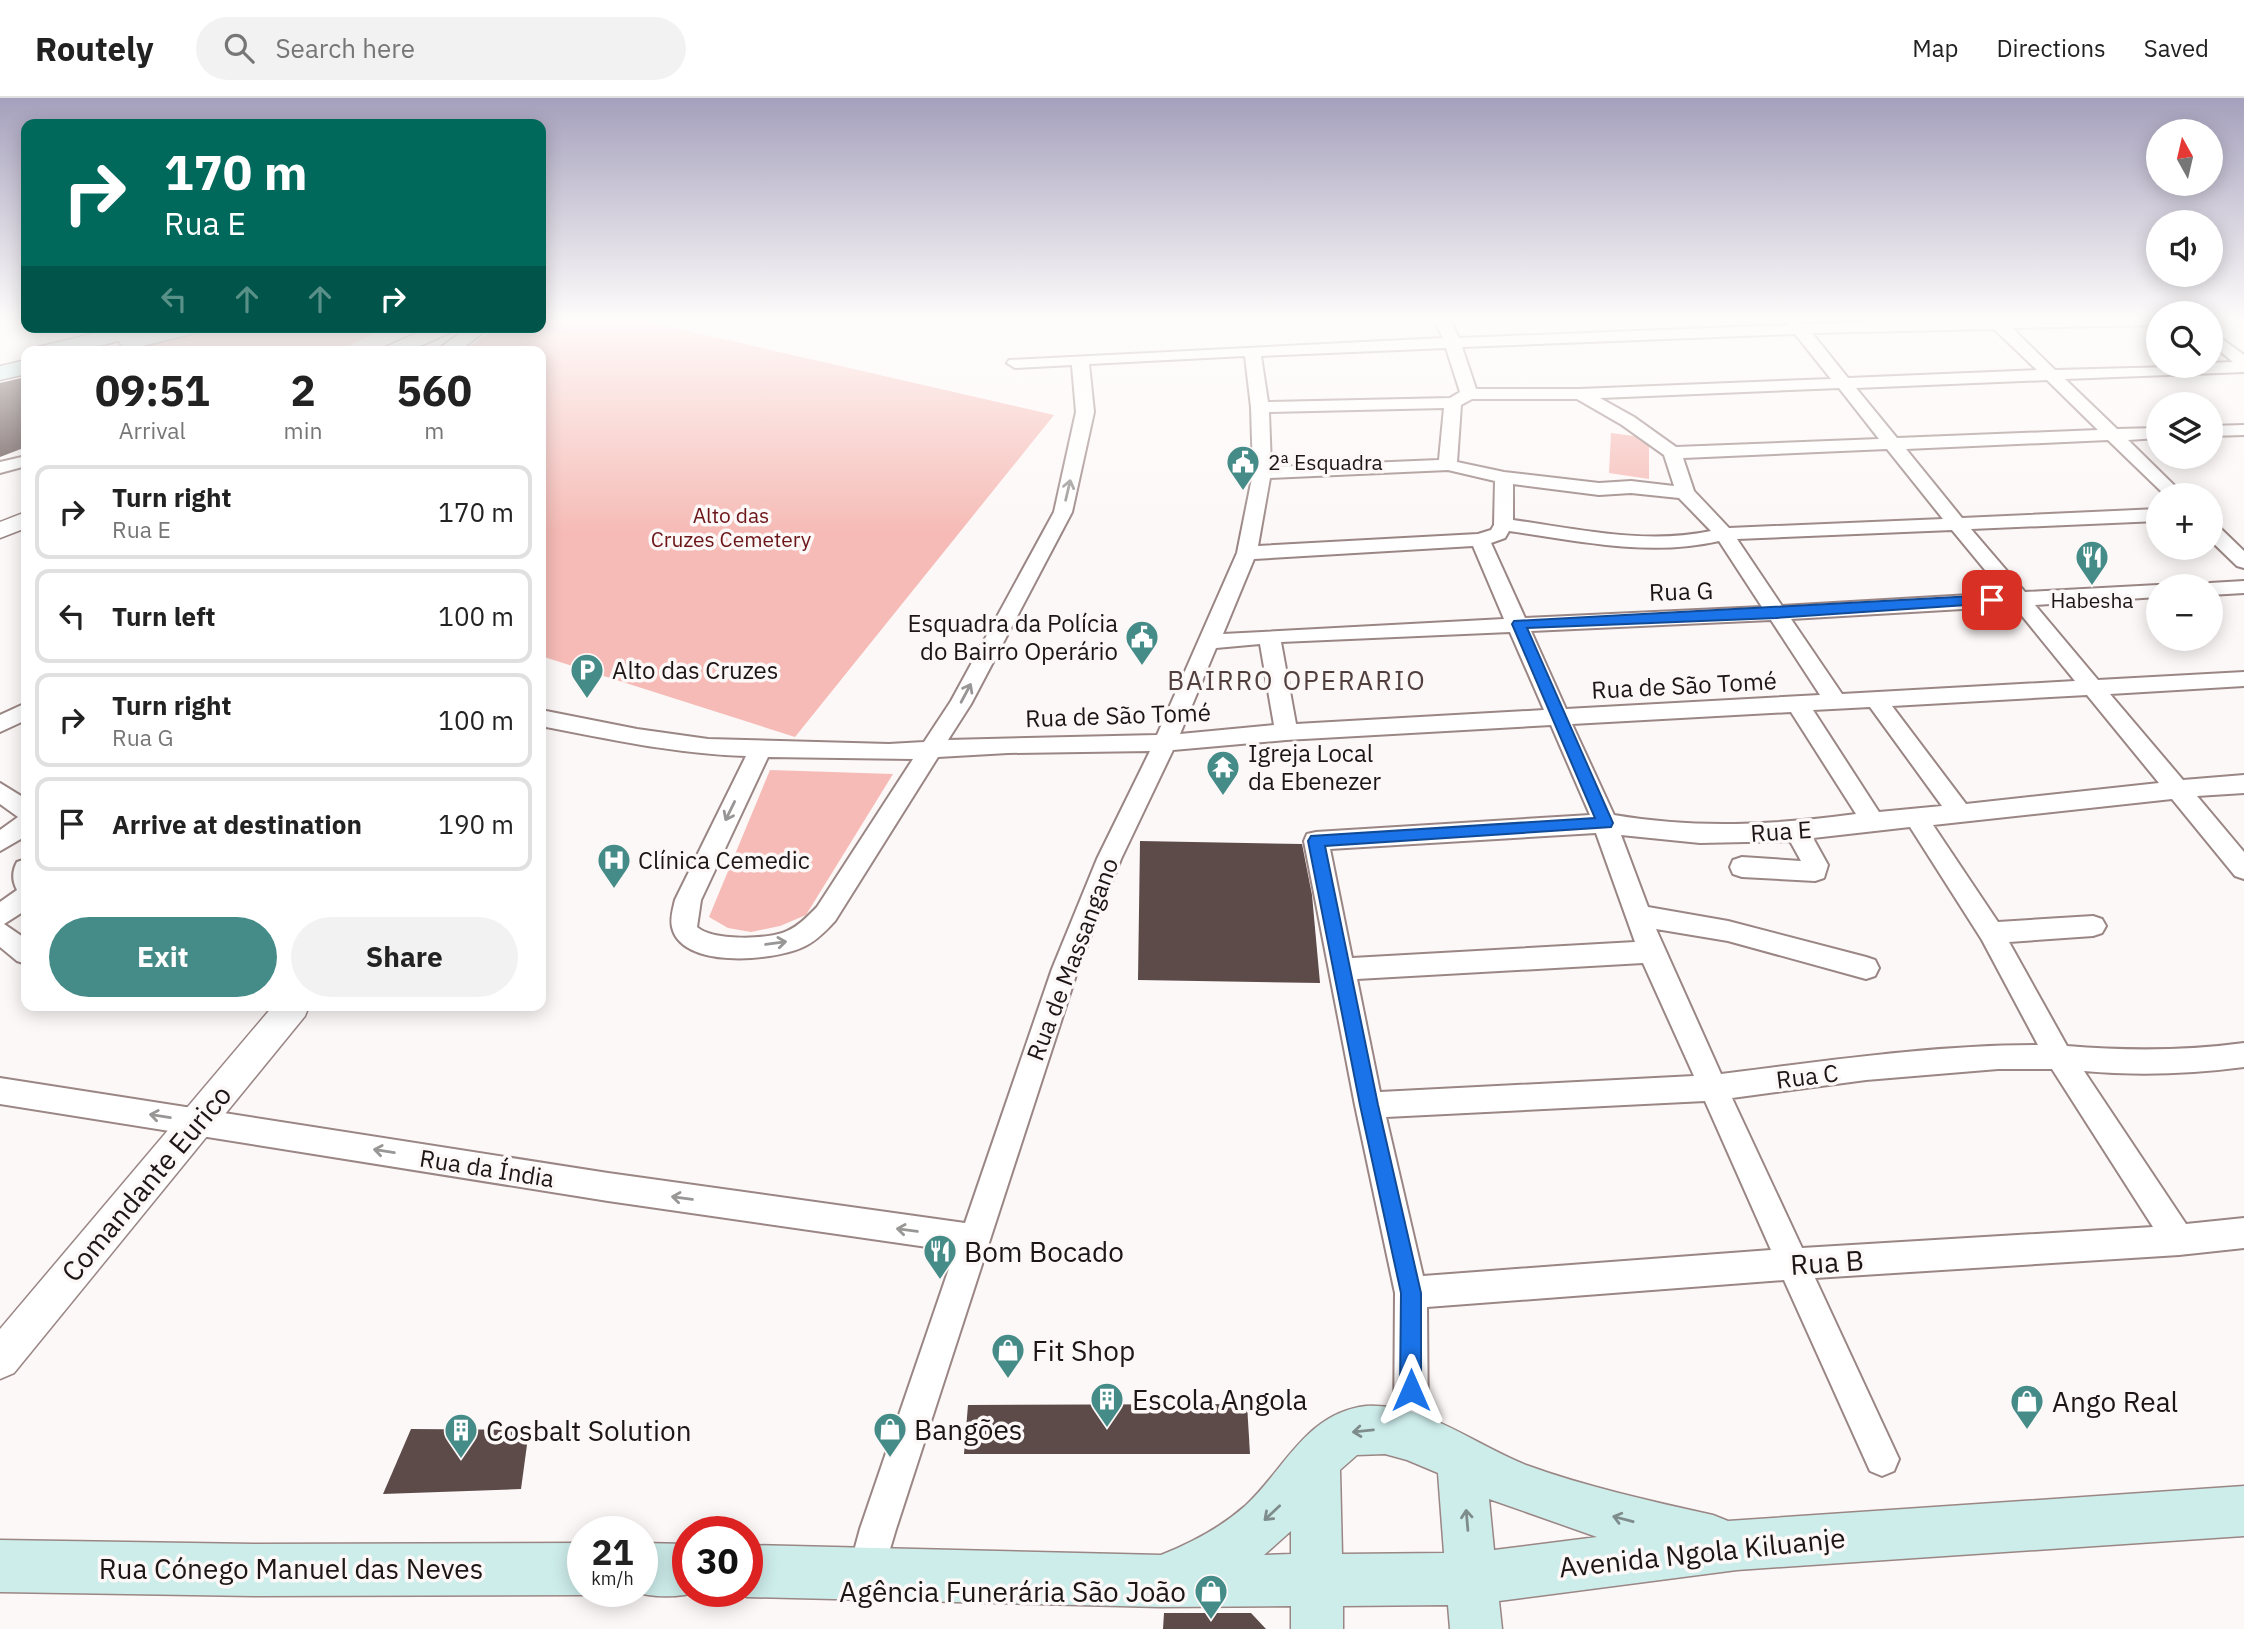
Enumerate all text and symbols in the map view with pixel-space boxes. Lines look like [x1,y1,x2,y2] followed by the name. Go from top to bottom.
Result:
[196,17,686,80] search box
[35,27,154,70] text: Routely
[220,29,258,67] icon: search
[276,31,415,65] text: Search here
[1912,32,1958,64] text: Map
[1996,32,2106,64] text: Directions
[2144,32,2209,64] text: Saved
[2146,119,2222,196] north arrow
[2146,119,2223,651] map controls
[164,140,308,203] text: 170 m
[49,147,140,238] icon: right
[164,202,246,244] text: Rua E
[2146,210,2223,287] button: sound
[155,280,193,318] icon: left
[228,280,266,318] icon: ahead
[301,280,339,318] icon: ahead
[374,280,412,318] icon: right
[2146,301,2223,378] button: search
[95,363,210,418] text: 09:51
[290,363,316,418] text: 2
[396,363,472,418] text: 560
[2146,392,2223,469] button: layers
[119,415,186,445] text: Arrival
[284,415,322,445] text: min
[424,415,444,445] text: m
[1224,443,1262,492] public building icon: 2ª Esquadra
[1268,448,1383,476] place label: 2ª Esquadra
[1061,479,1075,502] one-way arrow
[112,480,231,514] text: Turn right
[2146,483,2223,560] button: +
[53,493,91,531] icon: right
[438,495,514,529] text: 170 m
[651,501,812,553] park label: Alto das Cruzes Cemetery
[112,514,171,544] text: Rua E
[2073,538,2111,587] restaurant icon: Habesha
[1962,570,2022,630] pin
[1648,574,1714,608] street label: Rua G
[2146,574,2223,651] button: −
[1973,581,2011,619] icon: arrive
[2050,586,2134,614] place label: Habesha
[53,597,91,635] icon: left
[112,599,215,633] text: Turn left
[438,599,514,633] text: 100 m
[908,607,1118,667] place label: Esquadra da Polícia do Bairro Operário
[1123,618,1161,667] public building icon: Esquadra da Polícia do Bairro Operário
[568,651,606,700] parking icon: Alto das Cruzes
[612,654,778,686] place label: Alto das Cruzes
[1167,663,1427,697] district label: BAIRRO OPERARIO
[1590,664,1778,706] street label: Rua de São Tomé
[960,683,973,704] one-way arrow
[112,688,231,722] text: Turn right
[1025,696,1211,734] street label: Rua de São Tomé
[53,701,91,739] icon: right
[438,703,514,737] text: 100 m
[112,722,173,752] text: Rua G
[1248,737,1381,797] place label: Igreja Local da Ebenezer
[1204,748,1242,797] temple icon: Igreja Local da Ebenezer
[723,800,736,821] one-way arrow
[53,805,91,843] icon: arrive
[112,807,362,841] text: Arrive at destination
[438,807,514,841] text: 190 m
[1749,813,1813,849] street label: Rua E
[595,841,633,890] hospital icon: Clínica Cemedic
[638,844,810,876] place label: Clínica Cemedic
[1019,853,1125,1065] street label: Rua de Massangano
[49,917,277,997] button: Exit
[291,917,518,997] button: Share
[765,937,787,950] one-way arrow
[1774,1056,1840,1096] street label: Rua C
[53,1077,239,1289] street label: Comandante Eurico
[149,1109,172,1122] one-way arrow
[417,1142,557,1194] street label: Rua da Índia
[374,1145,396,1158] one-way arrow
[671,1191,694,1204] one-way arrow
[896,1223,919,1236] one-way arrow
[921,1232,959,1281] restaurant icon: Bom Bocado
[964,1233,1124,1270] place label: Bom Bocado
[1789,1241,1865,1283] street label: Rua B
[989,1331,1027,1380] shop icon: Fit Shop
[1032,1332,1135,1369] place label: Fit Shop
[1374,1353,1448,1427] position arrow
[1088,1380,1126,1429] building icon: Escola Angola
[1132,1381,1307,1418] place label: Escola Angola
[2008,1382,2046,1431] shop icon: Ango Real
[2052,1383,2178,1420] place label: Ango Real
[871,1410,909,1459] shop icon: Bangões
[442,1411,480,1460] building icon: Cosbalt Solution
[914,1411,1022,1448] place label: Bangões
[486,1412,692,1449] place label: Cosbalt Solution
[1352,1425,1375,1438] one-way arrow
[1264,1504,1281,1521] one-way arrow
[1460,1509,1473,1531] one-way arrow
[1612,1512,1635,1525] one-way arrow
[672,1516,763,1607] speed limit sign: 30
[1557,1519,1847,1585] street label: Avenida Ngola Kiluanje
[591,1529,634,1575] text: 21
[99,1550,483,1587] street label: Rua Cónego Manuel das Neves
[591,1567,634,1590] text: km/h
[1192,1572,1230,1621] shop icon: Agência Funerária São João
[839,1573,1186,1610] place label: Agência Funerária São João

